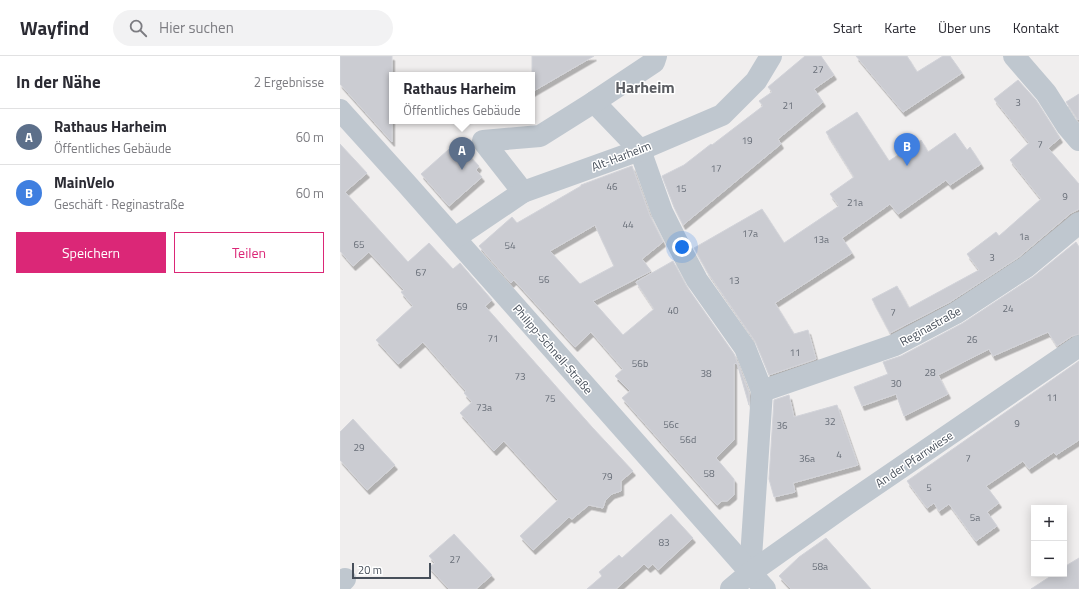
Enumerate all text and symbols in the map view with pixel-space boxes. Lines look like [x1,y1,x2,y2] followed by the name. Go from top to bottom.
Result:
[113,10,393,46] search box
[20,13,89,42] text: Wayfind
[159,16,234,39] text: Hier suchen
[127,17,149,39] icon: search
[833,17,862,38] text: Start
[884,17,916,38] text: Karte
[938,17,991,38] text: Über uns
[1013,17,1059,38] text: Kontakt
[812,62,824,77] house number: 27
[16,69,101,95] text: In der Nähe
[254,72,324,92] text: 2 Ergebnisse
[389,72,535,124] popup
[615,75,675,99] district label: Harheim
[403,77,516,100] text: Rathaus Harheim
[1015,95,1021,110] house number: 3
[782,98,794,113] house number: 21
[403,100,521,120] text: Öffentliches Gebäude
[54,115,167,138] text: Rathaus Harheim
[25,127,33,147] text: A
[296,127,324,147] text: 60 m
[741,133,753,148] house number: 19
[894,133,920,166] pin: B
[588,136,654,176] street label: Alt-Harheim
[449,137,475,170] pin: A
[1037,137,1043,152] house number: 7
[54,138,171,158] text: Öffentliches Gebäude
[710,161,722,176] house number: 17
[54,171,115,194] text: MainVelo
[606,179,618,194] house number: 46
[675,181,687,196] house number: 15
[25,183,33,203] text: B
[296,183,324,203] text: 60 m
[1062,189,1068,204] house number: 9
[54,194,184,214] text: Geschäft · Reginastraße
[847,195,863,210] house number: 21a
[622,217,634,232] house number: 44
[742,226,758,241] house number: 17a
[1019,229,1029,244] house number: 1a
[16,232,166,273] button: Speichern
[174,232,324,273] button: Teilen
[813,232,829,247] house number: 13a
[353,237,365,252] house number: 65
[672,237,692,257] your location
[504,238,516,253] house number: 54
[989,250,995,265] house number: 3
[415,265,427,280] house number: 67
[538,272,550,287] house number: 56
[728,273,740,288] house number: 13
[456,299,468,314] house number: 69
[508,300,598,398] street label: Philipp-Schnell-Straße
[896,301,964,351] street label: Reginastraße
[1002,301,1014,316] house number: 24
[667,303,679,318] house number: 40
[890,305,896,320] house number: 7
[487,331,499,346] house number: 71
[966,332,978,347] house number: 26
[789,345,801,360] house number: 11
[632,356,648,371] house number: 56b
[924,365,936,380] house number: 28
[700,366,712,381] house number: 38
[514,369,526,384] house number: 73
[890,376,902,391] house number: 30
[1046,390,1058,405] house number: 11
[544,391,556,406] house number: 75
[476,400,492,415] house number: 73a
[824,414,836,429] house number: 32
[1014,416,1020,431] house number: 9
[663,417,679,432] house number: 56c
[776,418,788,433] house number: 36
[871,426,957,492] street label: An der Pfarrwiese
[680,432,696,447] house number: 56d
[353,440,365,455] house number: 29
[836,447,842,462] house number: 4
[799,451,815,466] house number: 36a
[965,451,971,466] house number: 7
[703,466,715,481] house number: 58
[601,469,613,484] house number: 79
[926,480,932,495] house number: 5
[1031,505,1067,577] map controls
[1031,505,1067,541] button: +
[970,510,980,525] house number: 5a
[658,535,670,550] house number: 83
[1031,541,1067,577] button: −
[449,552,461,567] house number: 27
[812,559,828,574] house number: 58a
[352,561,431,580] scale bar
[358,562,382,578] text: 20 m

